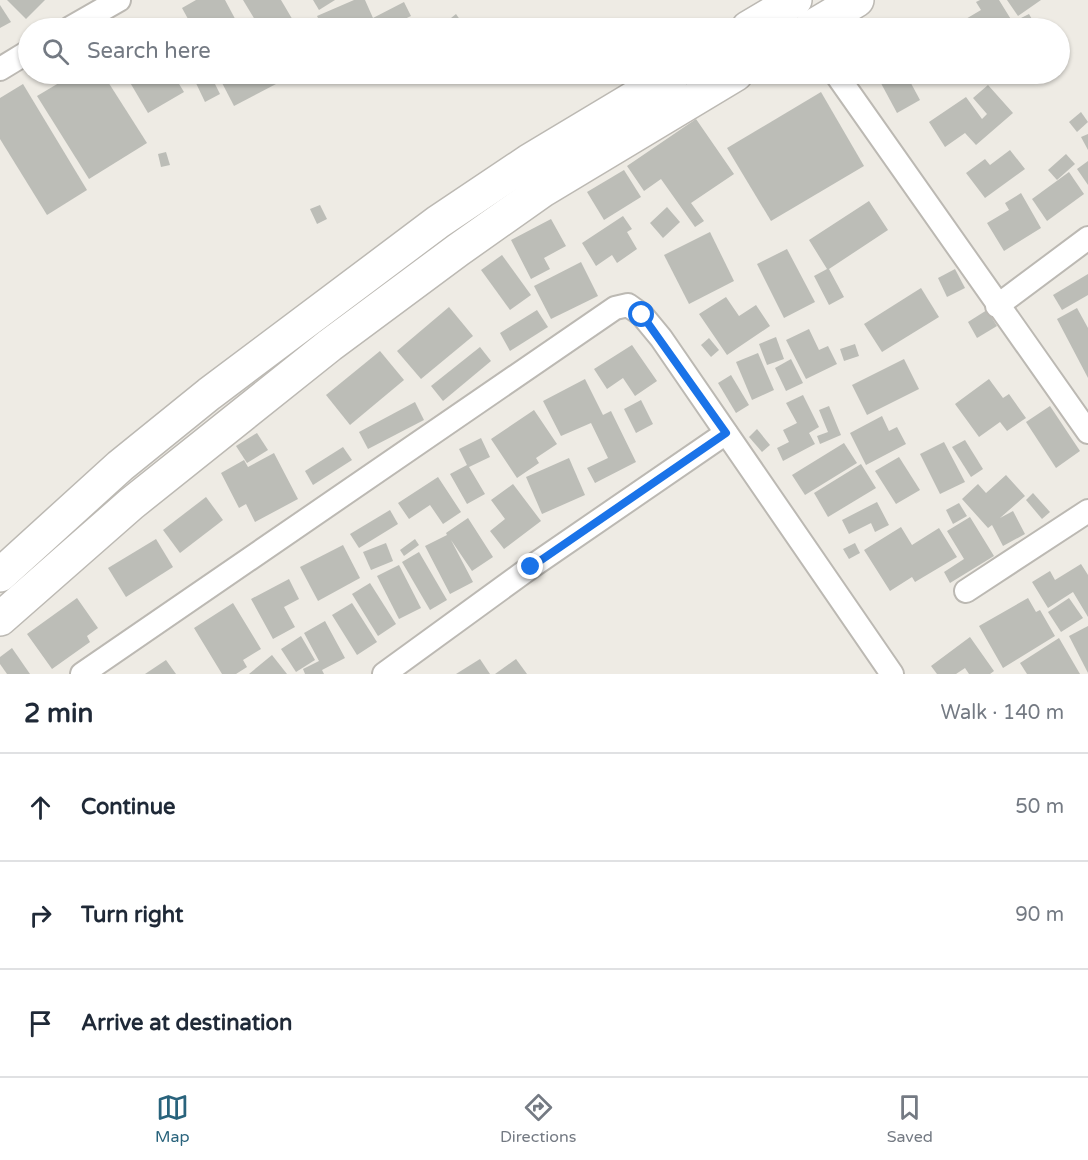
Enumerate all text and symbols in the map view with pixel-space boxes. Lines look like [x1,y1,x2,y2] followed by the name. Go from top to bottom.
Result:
[18,18,1070,84] search box
[39,35,72,68] icon: search
[87,38,211,64] text: Search here
[628,301,654,327] route start
[517,553,543,579] route end
[24,698,93,729] text: 2 min
[941,701,1064,725] text: Walk · 140 m
[24,791,57,824] icon: ahead
[81,794,176,820] text: Continue
[1015,795,1064,819] text: 50 m
[24,899,57,932] icon: right
[81,902,183,928] text: Turn right
[1015,903,1064,927] text: 90 m
[24,1007,57,1040] icon: arrive
[81,1010,292,1036] text: Arrive at destination
[155,1091,190,1147] tab: Map
[500,1091,576,1147] tab: Directions
[887,1091,933,1147] tab: Saved

